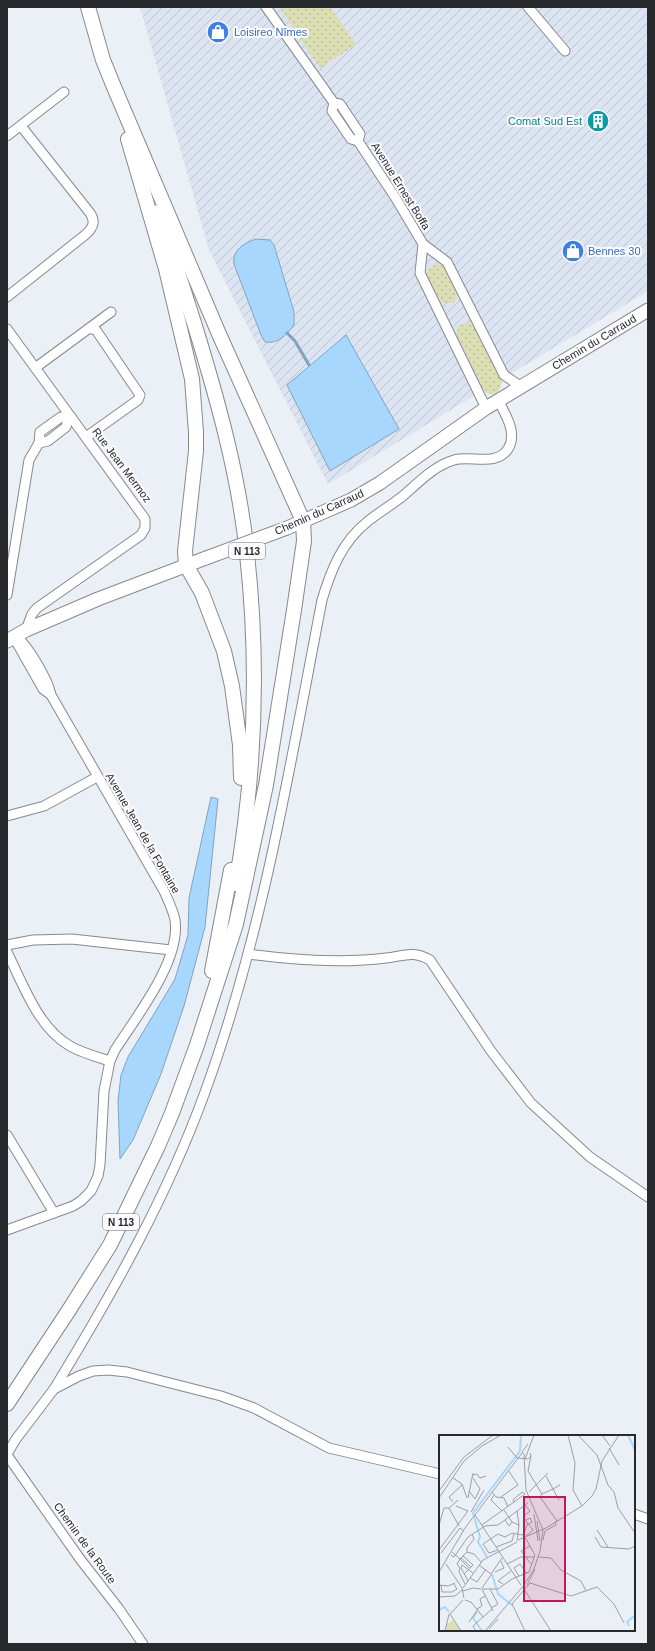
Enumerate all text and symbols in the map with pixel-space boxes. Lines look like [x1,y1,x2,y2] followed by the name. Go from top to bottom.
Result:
[205,19,231,45] shop icon: Loisireo Nîmes
[234,26,308,38] place label: Loisireo Nîmes
[585,108,611,134] building icon: Comat Sud Est
[508,115,582,127] place label: Comat Sud Est
[369,140,433,233] street label: Avenue Ernest Boffa
[560,238,586,264] shop icon: Bennes 30
[588,245,641,257] place label: Bennes 30
[550,312,638,372] street label: Chemin du Carraud
[90,426,154,504] street label: Rue Jean Mermoz
[273,487,365,537] street label: Chemin du Carraud
[229,543,265,559] road number: N 113
[104,771,182,895] street label: Avenue Jean de la Fontaine
[103,1214,139,1230] road number: N 113
[439,1435,635,1631] inset map
[52,1500,118,1586] street label: Chemin de la Route

